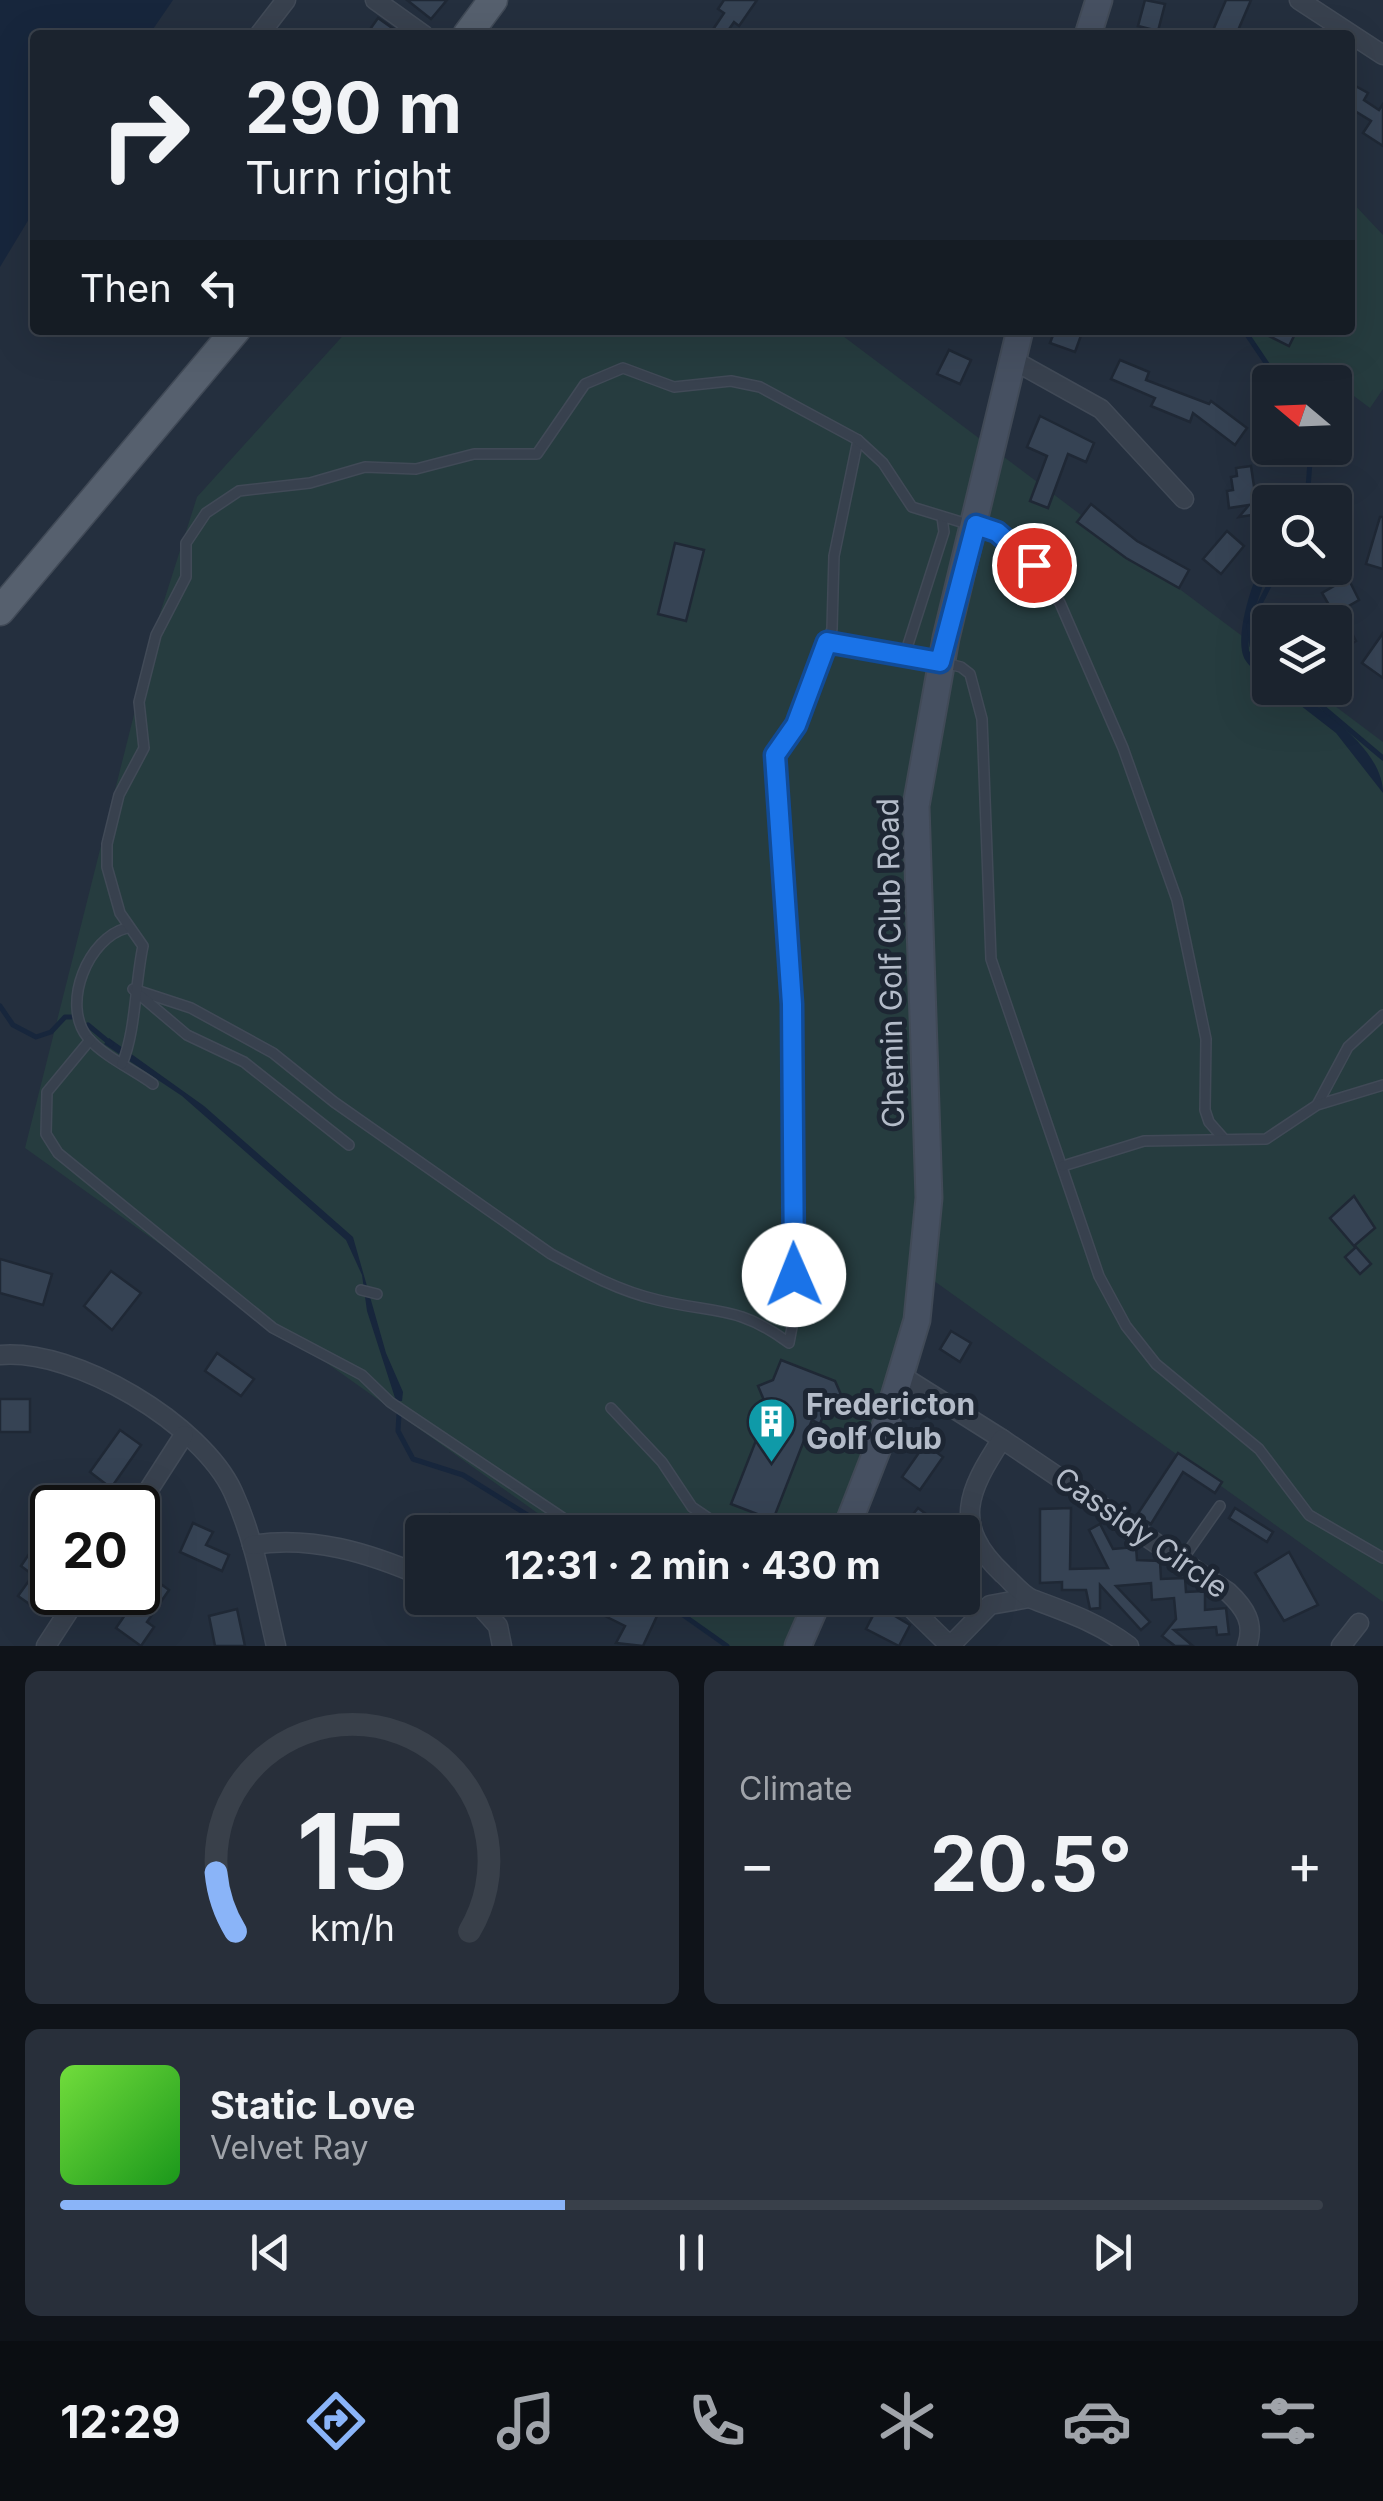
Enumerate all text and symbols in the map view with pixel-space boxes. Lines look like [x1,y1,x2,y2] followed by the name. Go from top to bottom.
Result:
[245,65,462,150] text: 290 m
[80,70,210,200] icon: right
[245,150,452,205] text: Turn right
[192,260,247,315] icon: left
[80,265,172,311] text: Then
[1252,365,1352,465] north arrow
[1252,365,1352,705] map controls
[1252,485,1352,585] button: search
[992,523,1077,608] pin
[1007,538,1062,593] icon: arrive
[1252,605,1352,705] button: layers
[869,798,911,1128] street label: Chemin Golf Club Road
[742,1223,846,1327] position arrow
[806,1386,975,1456] place label: Fredericton Golf Club
[745,1396,797,1464] building icon: Fredericton Golf Club
[1048,1459,1235,1605] street label: Cassidy Circle
[30,1485,160,1615] speed limit sign: 20
[504,1542,881,1588] text: 12:31 · 2 min · 430 m
[739,1769,853,1808] text: Climate
[296,1788,408,1914] text: 15
[930,1818,1132,1909] text: 20.5°
[739,1831,775,1897] text: −
[1287,1831,1323,1897] text: +
[310,1906,394,1950] text: km/h
[210,2082,415,2128] text: Static Love
[210,2128,368,2167] text: Velvet Ray
[243,2225,298,2280] icon: previous
[664,2225,719,2280] icon: pause
[1085,2225,1140,2280] icon: next
[301,2386,371,2456] icon: directions
[491,2386,561,2456] icon: music
[682,2386,752,2456] icon: phone
[872,2386,942,2456] icon: climate
[1062,2386,1132,2456] icon: car
[1253,2386,1323,2456] icon: filters
[60,2394,181,2449] text: 12:29

